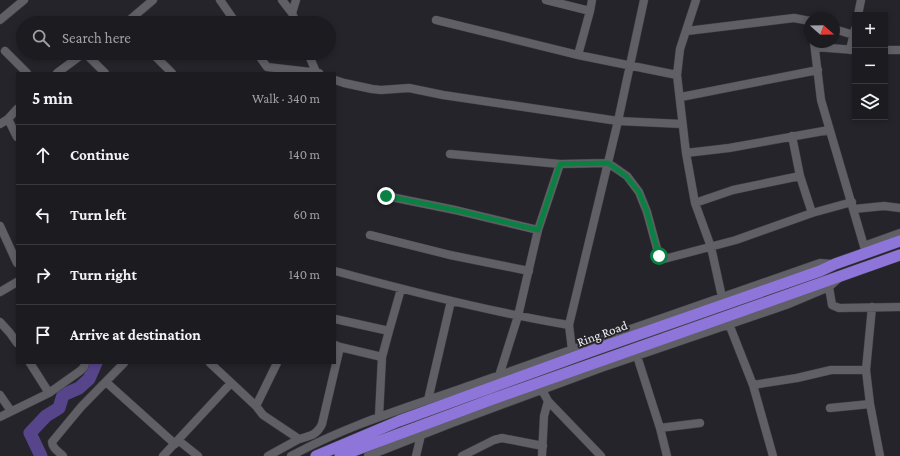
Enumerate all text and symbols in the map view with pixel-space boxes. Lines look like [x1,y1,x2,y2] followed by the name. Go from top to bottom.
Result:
[804,12,840,48] north arrow
[852,12,888,120] map controls
[852,12,888,48] button: +
[16,16,336,60] search box
[30,27,52,49] icon: search
[62,30,131,46] text: Search here
[852,48,888,84] button: −
[852,84,888,120] button: layers
[32,89,73,108] text: 5 min
[252,91,320,106] text: Walk · 340 m
[32,144,54,166] icon: ahead
[70,147,129,163] text: Continue
[289,147,320,162] text: 140 m
[377,187,395,205] route end
[32,204,54,226] icon: left
[70,207,126,223] text: Turn left
[293,207,320,222] text: 60 m
[650,247,668,265] route start
[32,264,54,286] icon: right
[70,267,137,283] text: Turn right
[289,267,320,282] text: 140 m
[575,317,630,350] street label: Ring Road
[32,324,54,346] icon: arrive
[70,327,201,343] text: Arrive at destination

